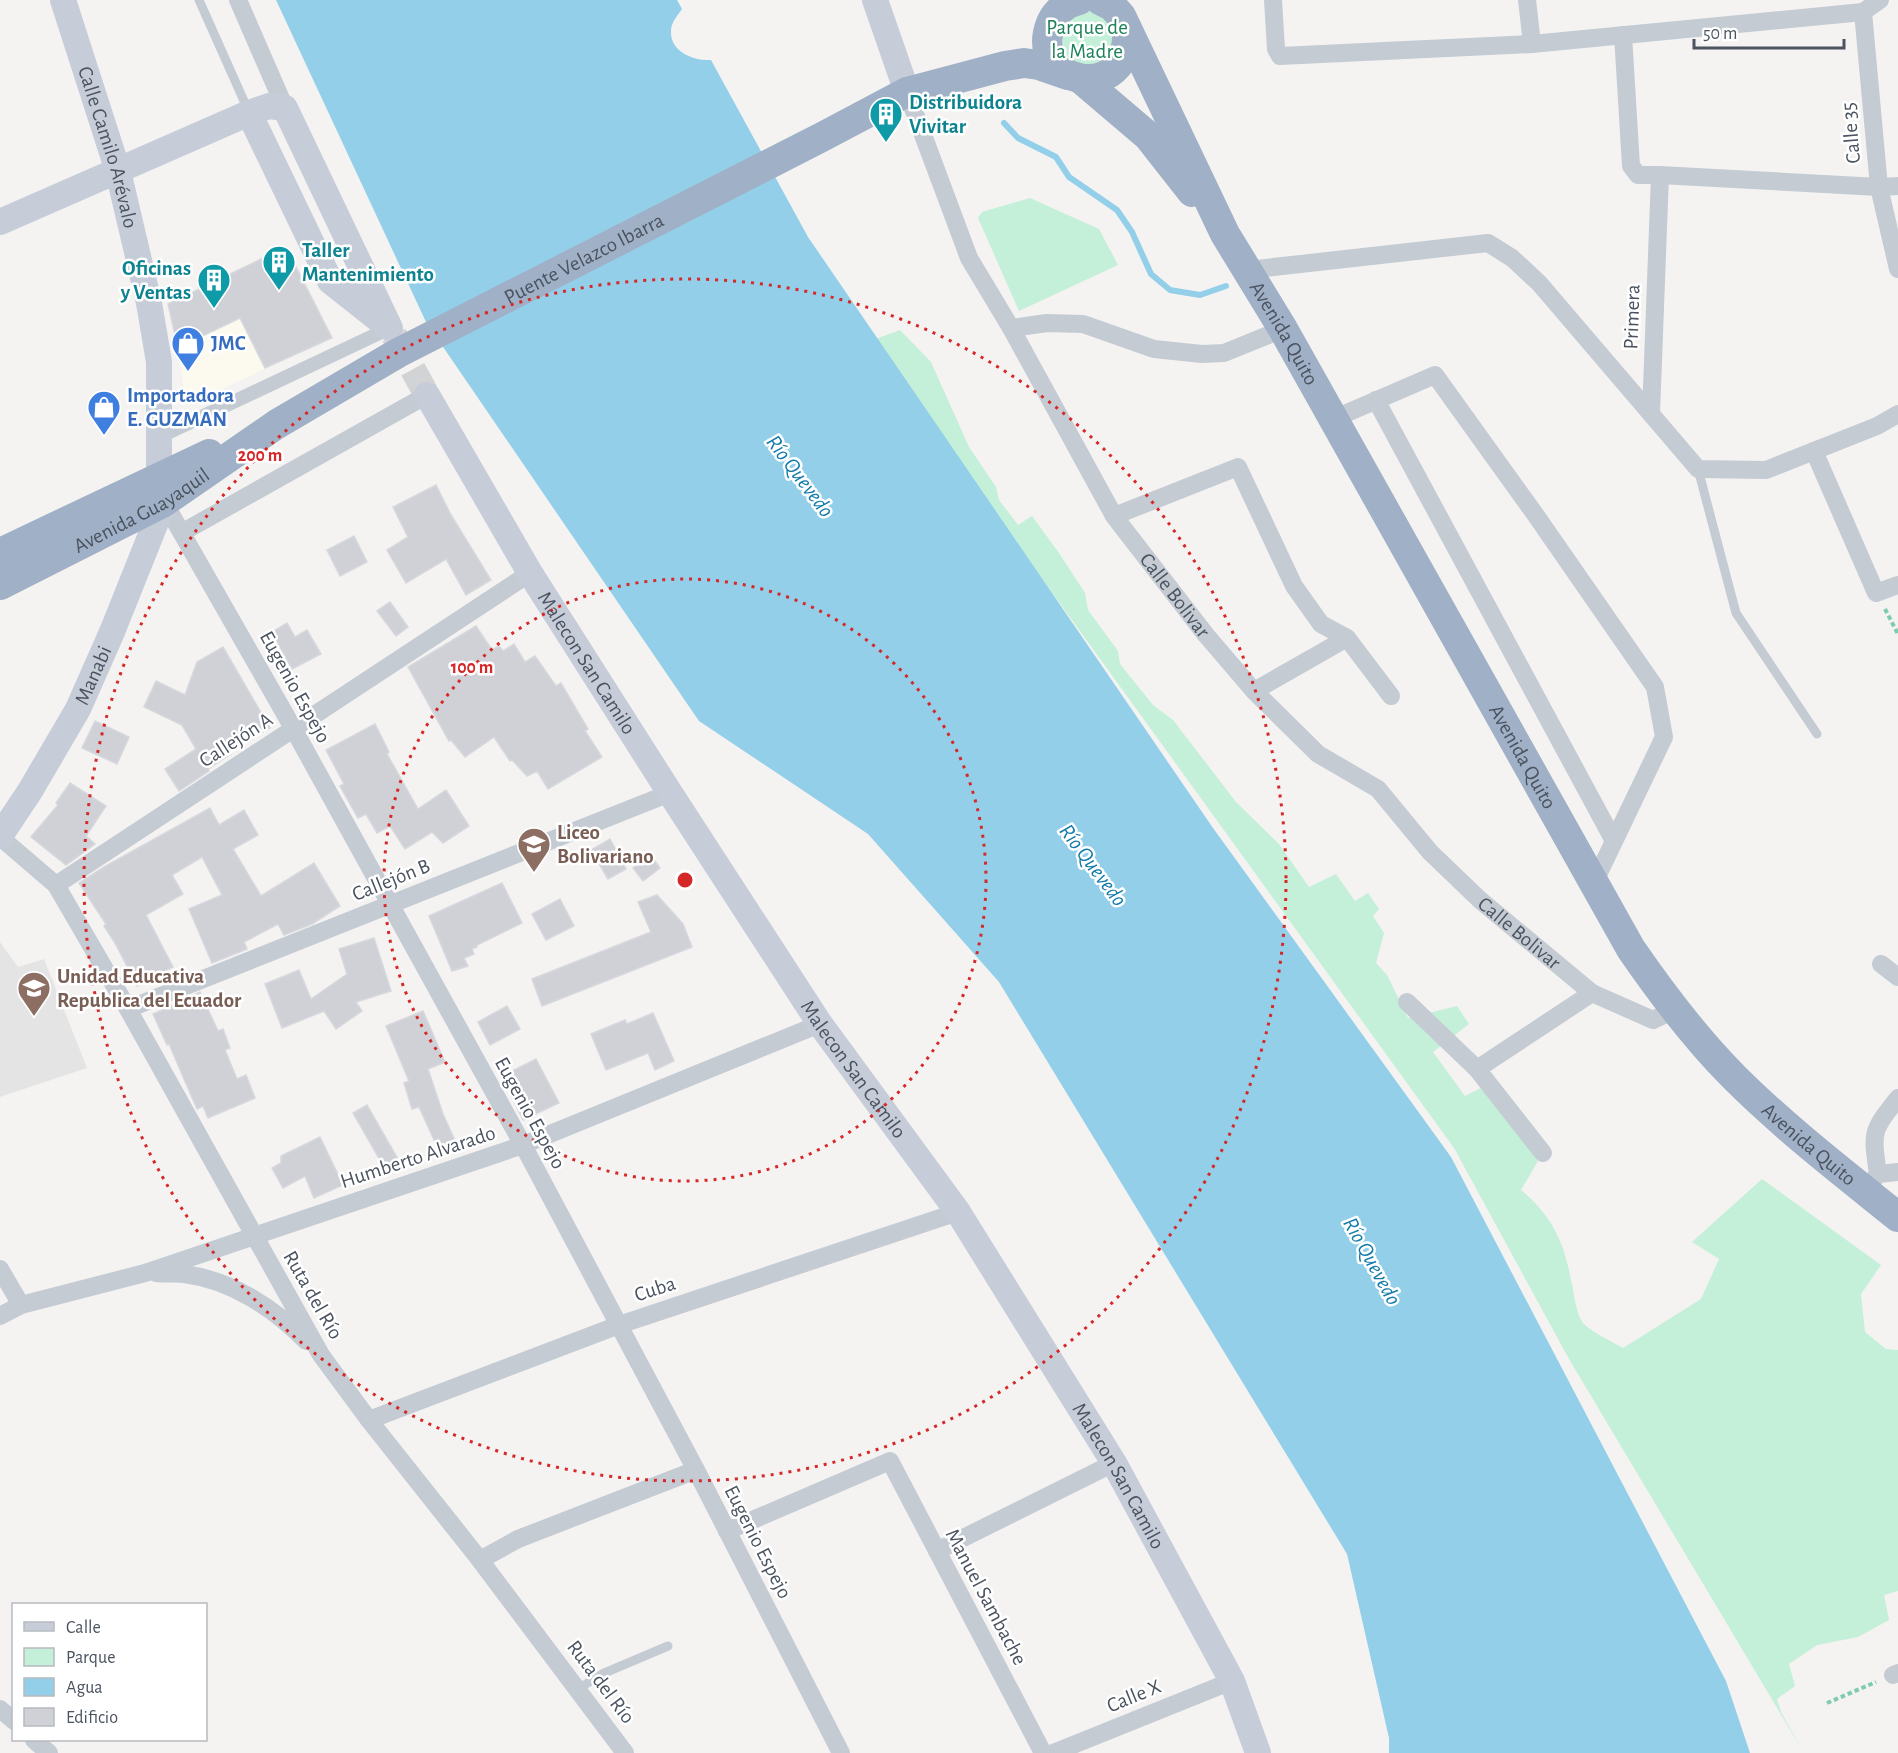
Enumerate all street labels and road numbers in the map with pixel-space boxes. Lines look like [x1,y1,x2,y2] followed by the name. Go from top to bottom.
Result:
[74,64,142,230] street label: Calle Camilo Arévalo
[1838,101,1864,165] street label: Calle 35
[501,209,667,308] street label: Puente Velazco Ibarra
[1246,278,1323,388] street label: Avenida Quito
[1620,284,1644,350] street label: Primera
[70,464,213,557] street label: Avenida Guayaquil
[1136,549,1214,641] street label: Calle Bolivar
[534,588,640,738] street label: Malecon San Camilo
[256,628,334,746] street label: Eugenio Espejo
[71,643,115,708] street label: Manabi
[1485,701,1561,812] street label: Avenida Quito
[196,709,276,771] street label: Callejón A
[349,855,433,905] street label: Callejón B
[1474,893,1565,973] street label: Calle Bolivar
[797,996,910,1142] street label: Malecon San Camilo
[491,1054,569,1172] street label: Eugenio Espejo
[1758,1099,1860,1190] street label: Avenida Quito
[338,1122,498,1192] street label: Humberto Alvarado
[279,1247,347,1343] street label: Ruta del Río
[632,1272,678,1305] street label: Cuba
[1069,1399,1169,1552] street label: Malecon San Camilo
[720,1482,796,1602] street label: Eugenio Espejo
[941,1526,1031,1668] street label: Manuel Sambache
[563,1637,639,1727] street label: Ruta del Río
[1104,1676,1164,1716] street label: Calle X

